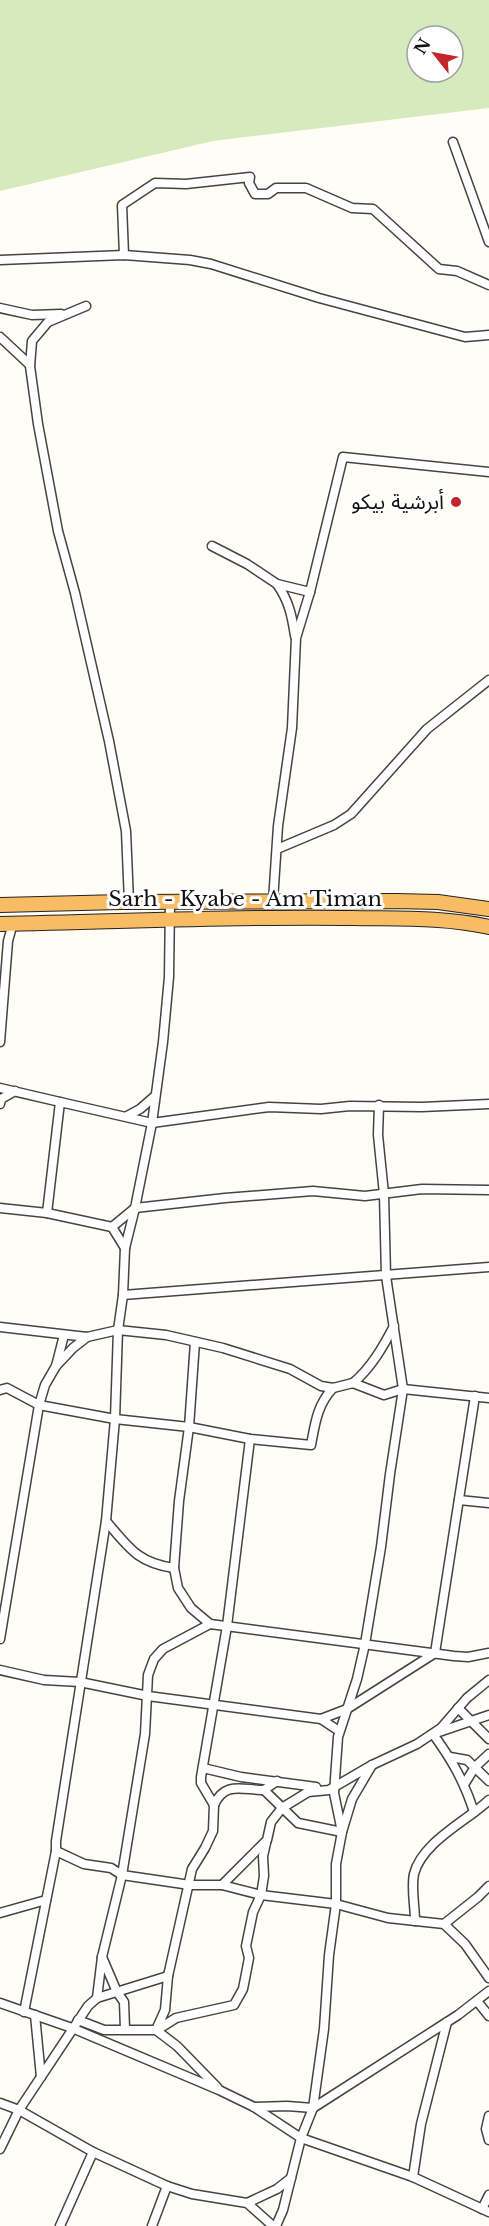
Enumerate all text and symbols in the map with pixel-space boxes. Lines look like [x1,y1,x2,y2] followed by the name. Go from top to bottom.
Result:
[405,24,465,84] north arrow
[410,35,435,58] text: N
[351,489,444,515] place label: أبرشية بيكو
[449,495,463,509] marker: أبرشية بيكو
[108,886,382,912] street label: Sarh - Kyabe - Am Timan

